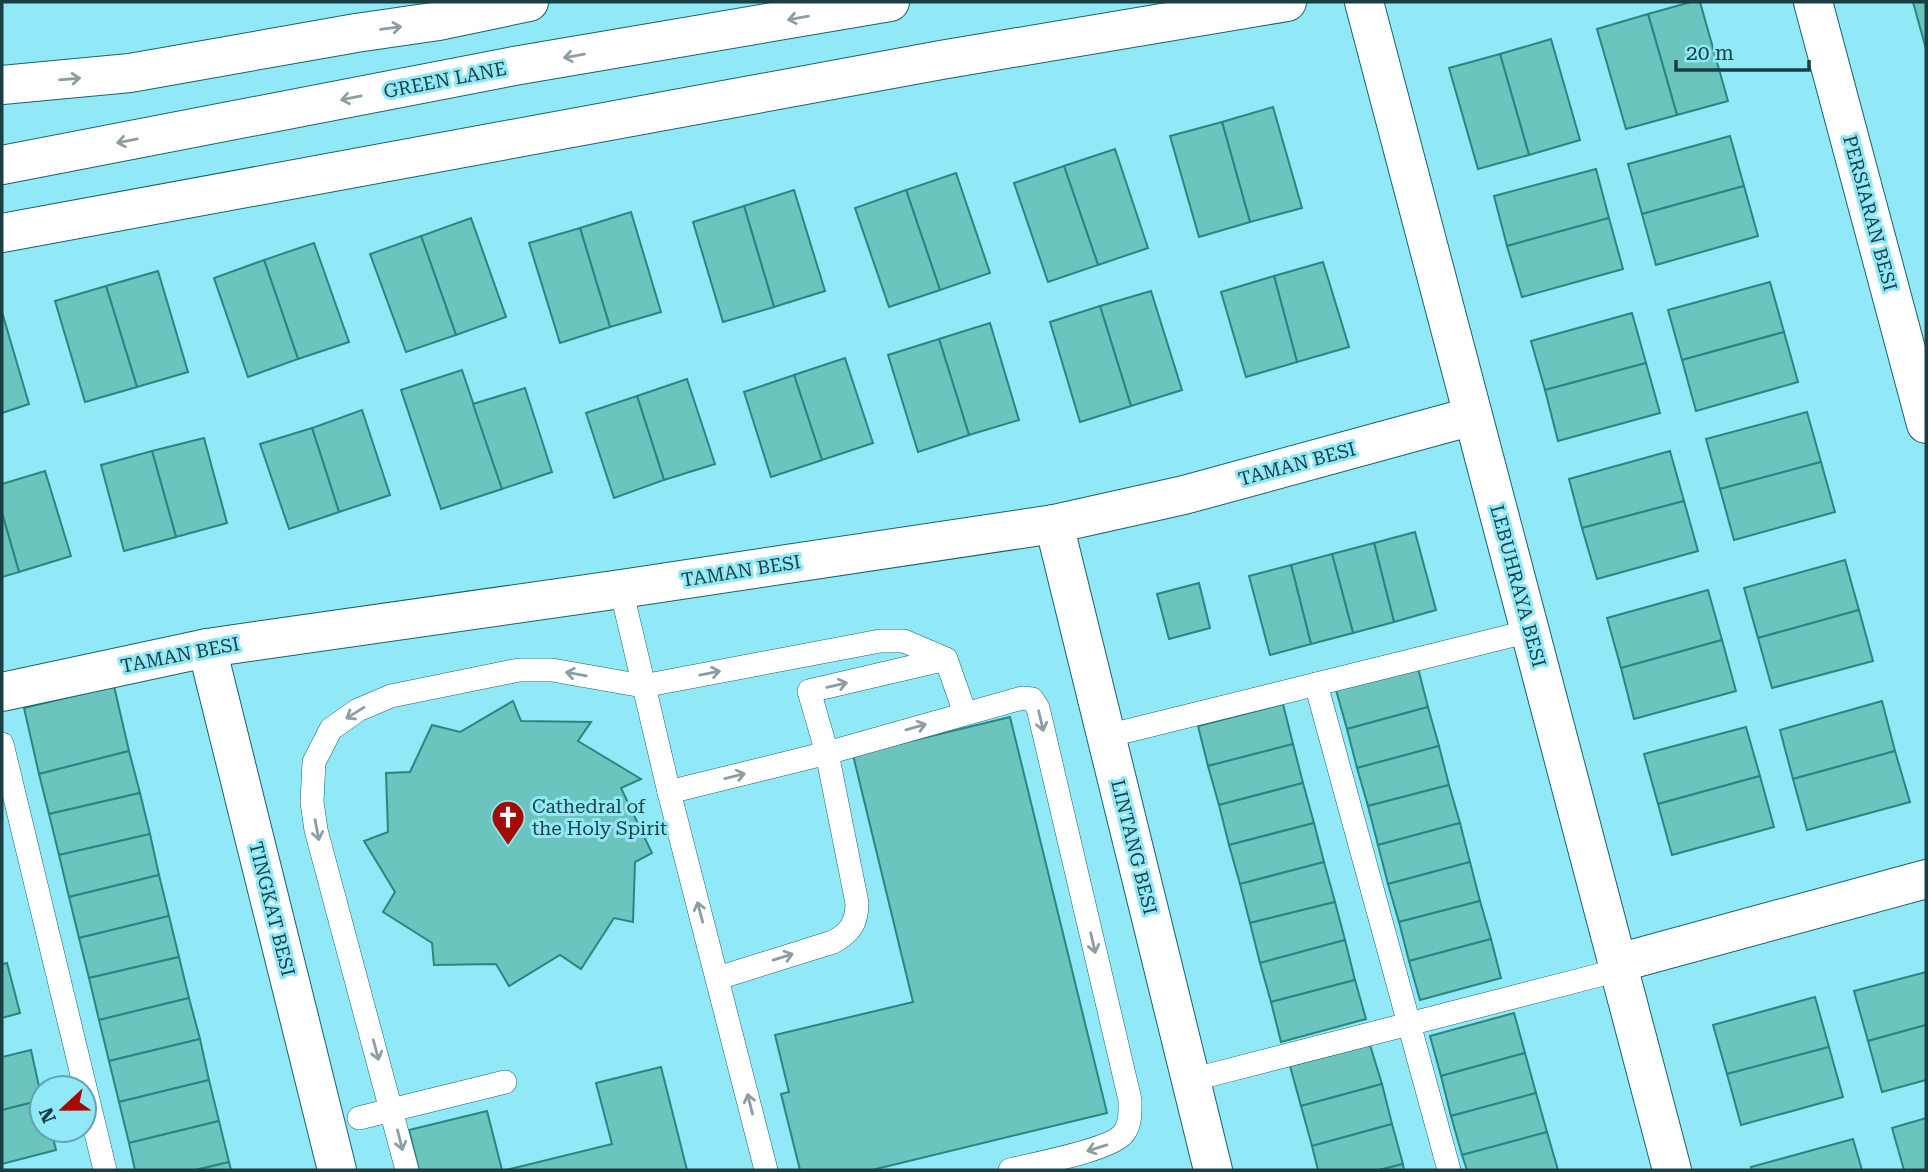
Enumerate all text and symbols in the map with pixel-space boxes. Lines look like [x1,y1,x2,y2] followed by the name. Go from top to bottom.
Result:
[787,12,810,25] one-way arrow
[379,21,402,34] one-way arrow
[1676,28,1809,72] scale bar
[1686,41,1734,65] text: 20 m
[563,50,586,63] one-way arrow
[382,57,508,103] street label: GREEN LANE
[58,72,81,85] one-way arrow
[340,92,363,105] one-way arrow
[1838,133,1902,293] street label: PERSIARAN BESI
[116,135,139,149] one-way arrow
[1236,437,1358,491] street label: TAMAN BESI
[1485,502,1551,670] street label: LEBUHRAYA BESI
[680,550,802,592] street label: TAMAN BESI
[119,632,241,678] street label: TAMAN BESI
[698,666,721,680] one-way arrow
[565,667,588,680] one-way arrow
[825,678,847,691] one-way arrow
[346,707,366,721] one-way arrow
[1035,709,1048,732] one-way arrow
[905,720,927,733] one-way arrow
[723,769,746,782] one-way arrow
[1106,777,1162,917] street label: LINTANG BESI
[532,795,667,840] place label: Cathedral of the Holy Spirit
[489,798,527,847] church icon: Cathedral of the Holy Spirit
[310,818,324,841] one-way arrow
[244,839,300,979] street label: TINGKAT BESI
[693,901,706,923] one-way arrow
[1086,931,1100,954] one-way arrow
[771,949,793,962] one-way arrow
[370,1038,383,1061] one-way arrow
[28,1074,98,1144] north arrow
[743,1093,756,1116] one-way arrow
[34,1104,61,1126] text: N
[394,1128,407,1151] one-way arrow
[1086,1142,1108,1155] one-way arrow

